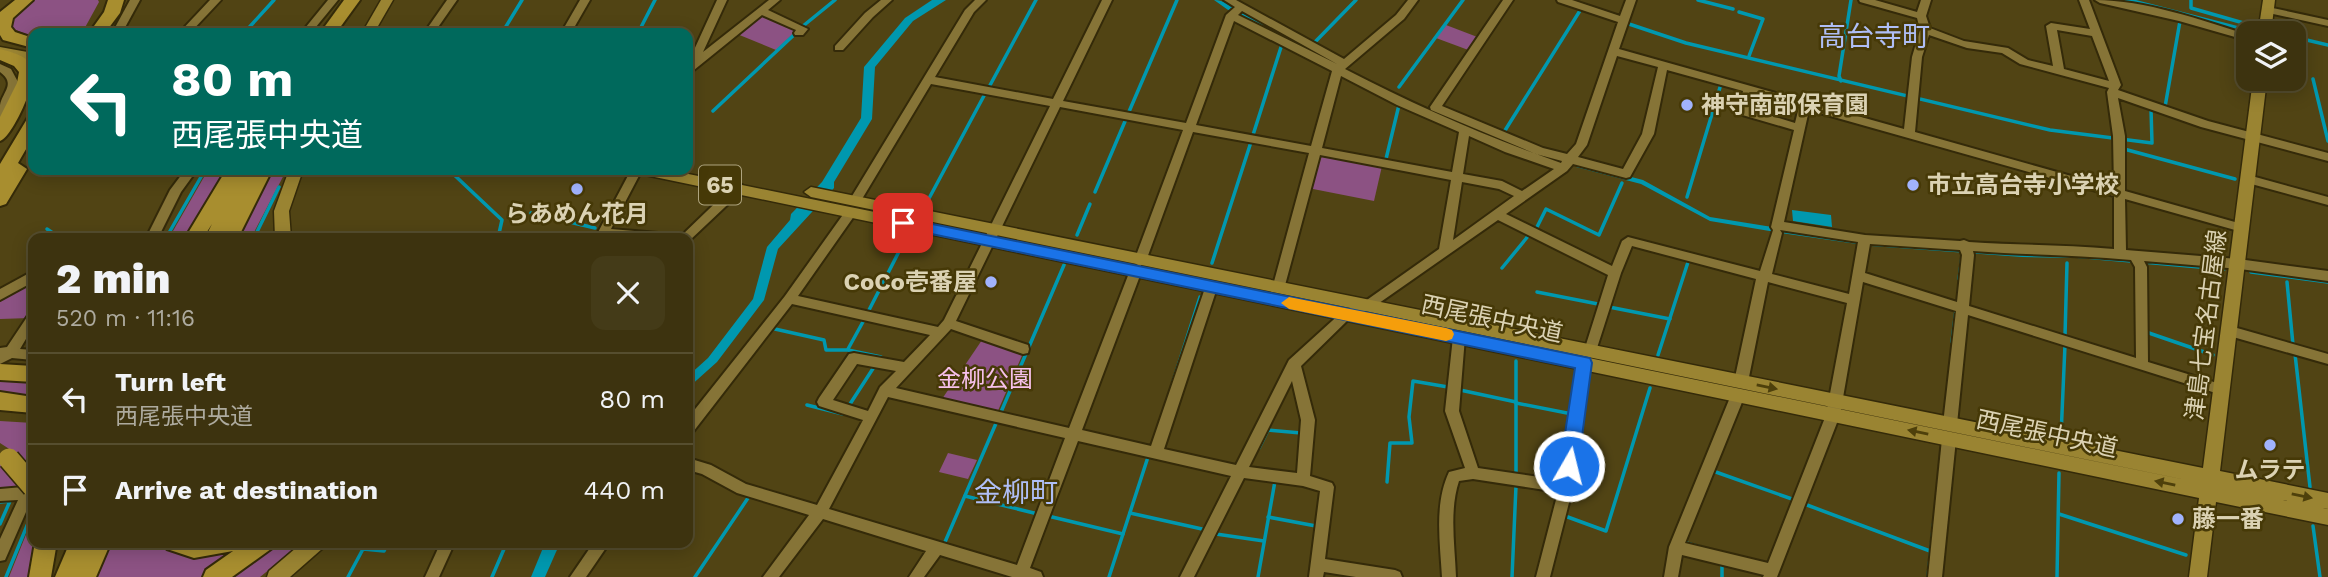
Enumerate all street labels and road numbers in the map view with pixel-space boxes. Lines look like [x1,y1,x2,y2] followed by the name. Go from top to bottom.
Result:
[699,166,741,204] road number: 65
[2180,228,2232,422] street label: 津島七宝名古屋線
[1419,290,1565,348] street label: 西尾張中央道
[1974,405,2120,463] street label: 西尾張中央道

